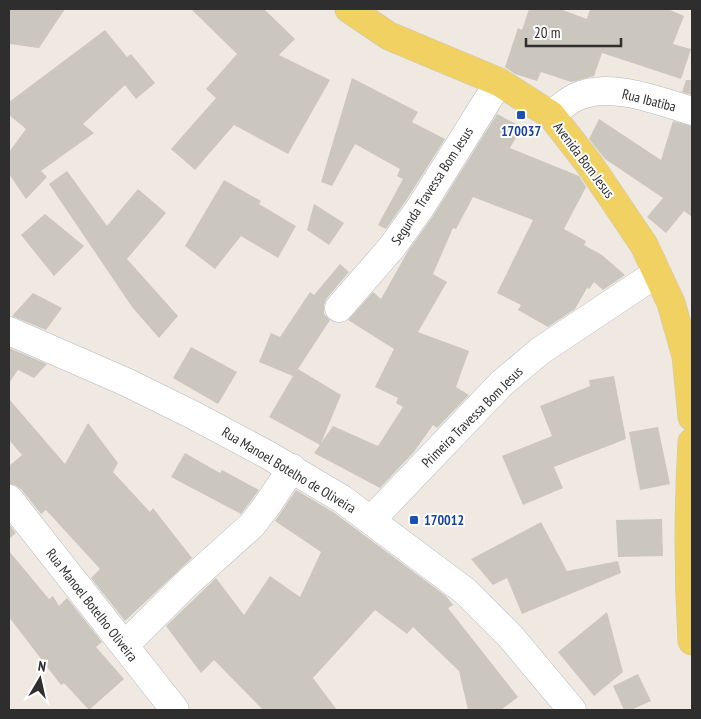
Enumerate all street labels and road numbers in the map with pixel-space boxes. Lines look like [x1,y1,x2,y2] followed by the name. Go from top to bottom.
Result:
[620,85,678,115] street label: Rua Ibatiba
[550,118,619,202] street label: Avenida Bom Jesus
[387,123,477,249] street label: Segunda Travessa Bom Jesus
[418,362,527,471] street label: Primeira Travessa Bom Jesus
[219,423,359,517] street label: Rua Manoel Botelho de Oliveira
[42,545,142,665] street label: Rua Manoel Botelho Oliveira

